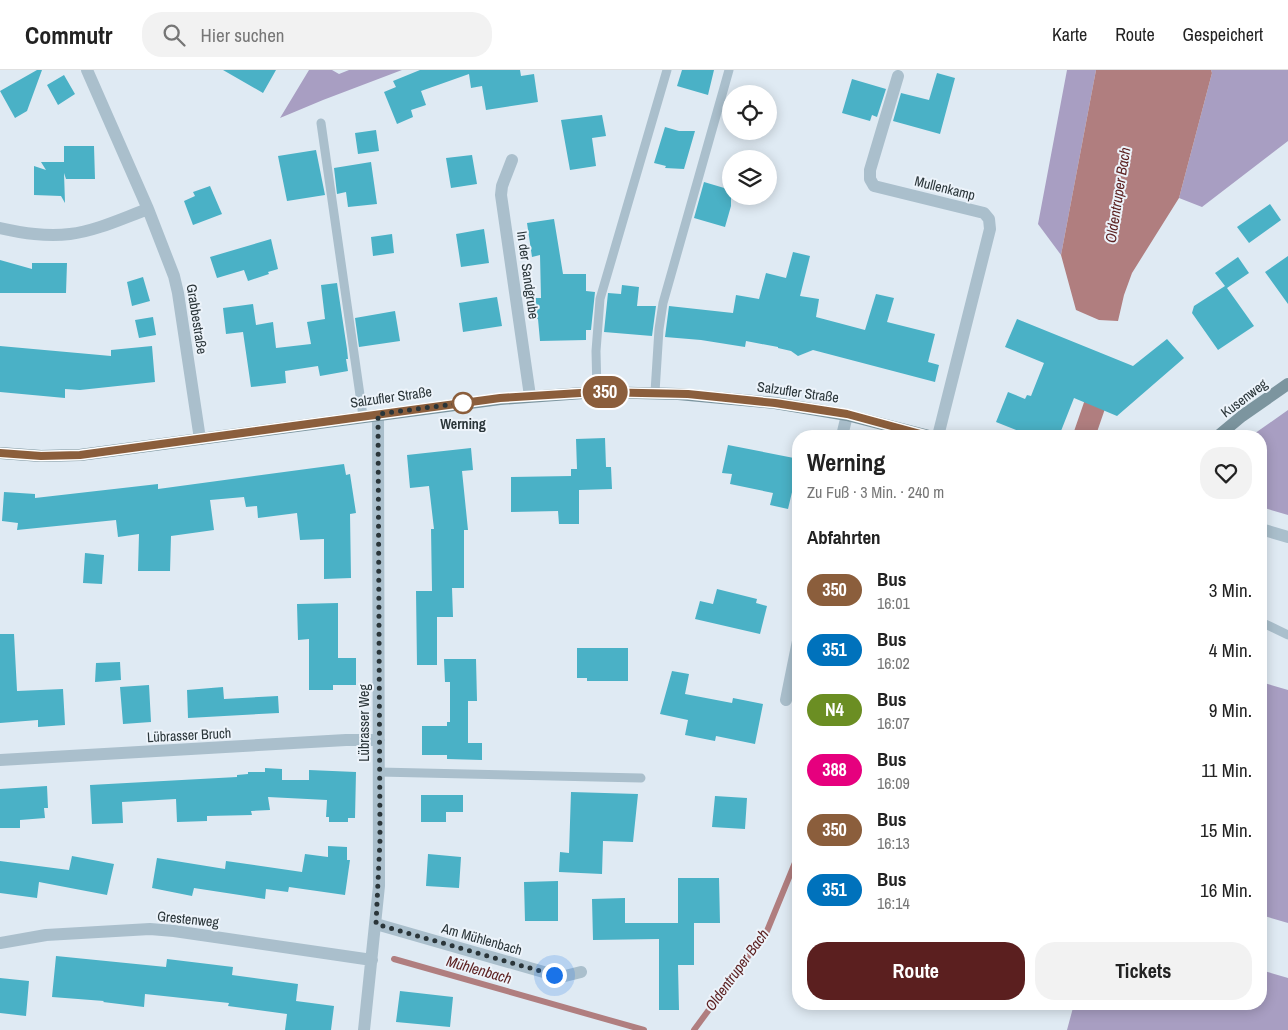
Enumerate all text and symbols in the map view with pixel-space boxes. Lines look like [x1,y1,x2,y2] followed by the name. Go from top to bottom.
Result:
[142,12,492,57] search box
[25,19,112,51] text: Commutr
[160,21,188,49] icon: search
[200,22,284,48] text: Hier suchen
[1052,22,1087,47] text: Karte
[1115,22,1155,47] text: Route
[1183,22,1263,47] text: Gespeichert
[722,85,777,205] map controls
[722,85,777,140] button: locate
[1100,146,1135,244] water label: Oldentruper Bach
[722,150,777,205] button: layers
[913,172,977,204] street label: Mullenkamp
[513,230,543,320] street label: In der Sandgrube
[183,283,211,355] street label: Grabbestraße
[1217,374,1271,421] street label: Kusenweg
[576,376,634,408] line badge: 350
[756,377,840,407] street label: Salzufler Straße
[593,379,617,404] text: 350
[349,382,433,412] street label: Salzufler Straße
[452,392,474,414] marker: Werning
[440,415,486,433] place label: Werning
[807,446,885,478] text: Werning
[1200,447,1252,499] button: heart
[807,481,944,503] text: Zu Fuß · 3 Min. · 240 m
[807,524,881,550] text: Abfahrten
[877,566,906,592] text: Bus
[822,577,847,602] text: 350
[1209,577,1252,603] text: 3 Min.
[877,592,910,614] text: 16:01
[877,626,906,652] text: Bus
[822,637,847,662] text: 351
[1209,637,1252,663] text: 4 Min.
[877,652,910,674] text: 16:02
[355,684,373,762] street label: Lübrasser Weg
[877,686,906,712] text: Bus
[825,697,844,722] text: N4
[1209,697,1252,723] text: 9 Min.
[877,712,910,734] text: 16:07
[146,724,232,746] street label: Lübrasser Bruch
[877,746,906,772] text: Bus
[822,757,847,782] text: 388
[1201,757,1252,783] text: 11 Min.
[877,772,910,794] text: 16:09
[877,806,906,832] text: Bus
[822,817,847,842] text: 350
[1200,817,1252,843] text: 15 Min.
[877,832,910,854] text: 16:13
[877,866,906,892] text: Bus
[822,877,847,902] text: 351
[1200,877,1252,903] text: 16 Min.
[877,892,910,914] text: 16:14
[156,907,220,931] street label: Grestenweg
[439,919,524,959] street label: Am Mühlenbach
[700,924,774,1015] water label: Oldentruper Bach
[807,942,1025,1000] button: Route
[1035,942,1252,1000] button: Tickets
[444,950,514,989] water label: Mühlenbach
[542,963,567,988] your location

